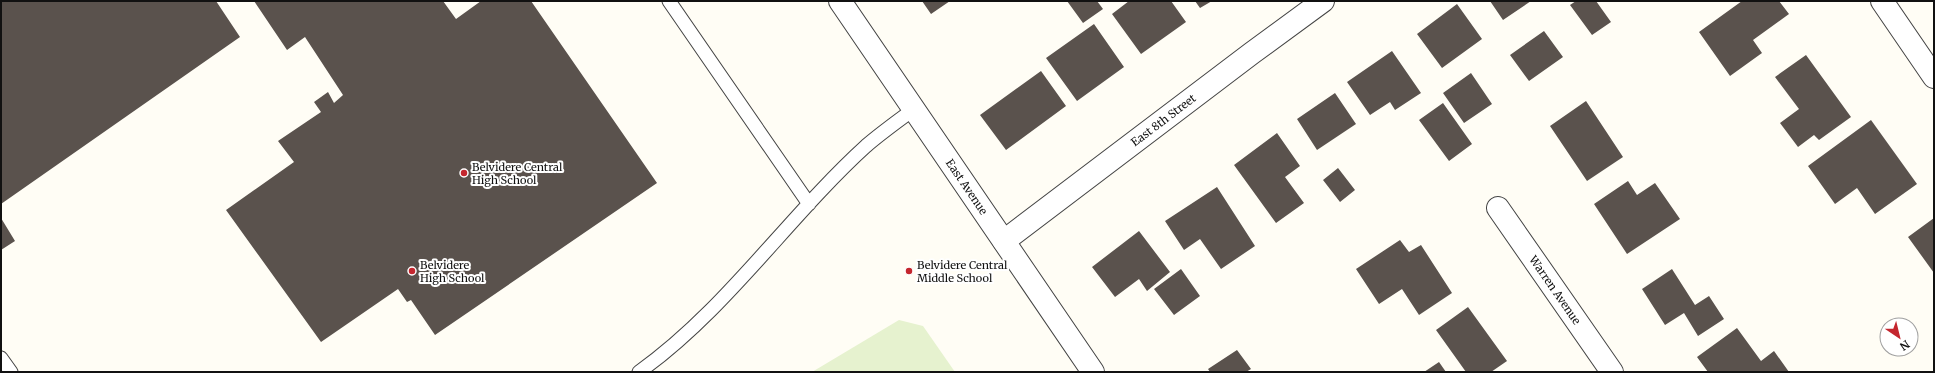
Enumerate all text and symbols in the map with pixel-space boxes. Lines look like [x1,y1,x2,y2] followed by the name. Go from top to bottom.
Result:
[1128,91,1199,149] street label: East 8th Street
[943,156,991,218] street label: East Avenue
[472,160,563,187] place label: Belvidere Central High School
[459,168,469,178] marker: Belvidere Central High School
[1526,252,1584,327] street label: Warren Avenue
[420,258,485,285] place label: Belvidere High School
[917,258,1008,285] place label: Belvidere Central Middle School
[407,266,417,276] marker: Belvidere High School
[904,266,914,276] marker: Belvidere Central Middle School
[1879,317,1919,357] north arrow
[1897,337,1912,354] text: N

